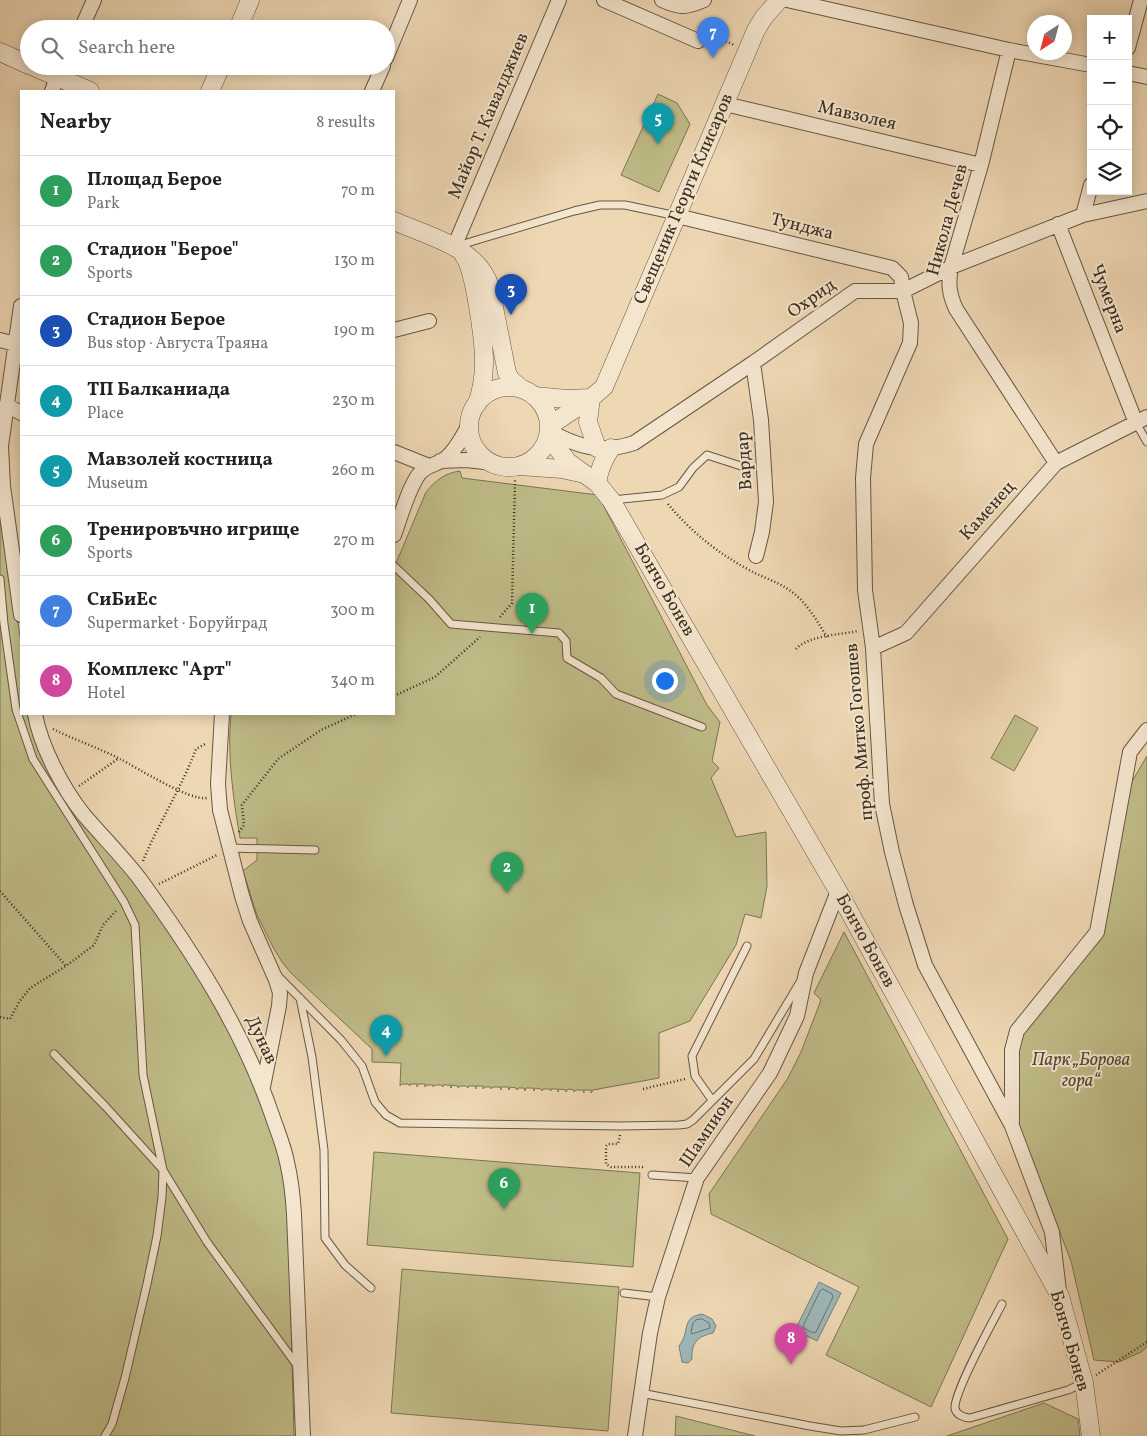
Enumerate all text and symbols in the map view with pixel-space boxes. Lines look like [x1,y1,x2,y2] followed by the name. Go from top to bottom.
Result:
[1027,15,1072,60] north arrow
[1087,15,1132,195] map controls
[1087,15,1132,60] button: +
[697,17,729,58] pin: 7
[20,20,395,75] search box
[443,29,535,203] street label: Майор Т. Кавалджиев
[38,34,66,62] icon: search
[78,35,175,61] text: Search here
[1087,60,1132,105] button: −
[628,90,740,308] street label: Свещеник Георги Клисаров
[815,95,899,137] street label: Мавзолея
[642,103,674,144] pin: 5
[1087,105,1132,150] button: locate
[40,108,111,137] text: Nearby
[316,112,375,134] text: 8 results
[1087,150,1132,195] button: layers
[921,161,975,279] street label: Никола Дечев
[87,167,222,193] text: Площад Берое
[53,180,59,202] text: 1
[341,180,375,202] text: 70 m
[87,193,120,215] text: Park
[768,207,836,247] street label: Тунджа
[87,237,239,263] text: Стадион "Берое"
[52,250,60,272] text: 2
[334,250,375,272] text: 130 m
[1083,261,1133,337] street label: Чумерна
[87,263,133,285] text: Sports
[783,273,841,325] street label: Охрид
[495,274,527,315] pin: 3
[87,307,225,333] text: Стадион Берое
[52,320,60,342] text: 3
[333,320,375,342] text: 190 m
[87,333,268,355] text: Bus stop · Августа Траяна
[87,377,230,403] text: ТП Балканиада
[51,390,61,412] text: 4
[332,390,375,412] text: 230 m
[87,403,124,425] text: Place
[730,431,760,491] street label: Вардар
[87,447,273,473] text: Мавзолей костница
[52,460,60,482] text: 5
[331,460,375,482] text: 260 m
[87,473,148,495] text: Museum
[954,476,1022,546] street label: Каменец
[87,517,299,543] text: Тренировъчно игрище
[52,530,60,552] text: 6
[333,530,375,552] text: 270 m
[627,539,701,641] street label: Бончо Бонев
[87,543,133,565] text: Sports
[87,587,157,613] text: СиБиЕс
[516,593,548,634] pin: 1
[52,600,60,622] text: 7
[330,600,375,622] text: 300 m
[87,613,267,635] text: Supermarket · Боруйград
[840,642,880,822] street label: проф. Митко Гогошев
[87,657,232,683] text: Комплекс "Арт"
[652,668,678,694] your location
[52,670,60,692] text: 8
[331,670,375,692] text: 340 m
[87,683,125,705] text: Hotel
[491,852,523,893] pin: 2
[829,890,901,992] street label: Бончо Бонев
[239,1011,283,1069] street label: Дунав
[370,1015,402,1056] pin: 4
[1032,1048,1130,1094] park label: Парк „Борова гора“
[674,1091,740,1173] street label: Шампион
[488,1168,520,1209] pin: 6
[1043,1288,1095,1394] street label: Бончо Бонев
[775,1323,807,1364] pin: 8

